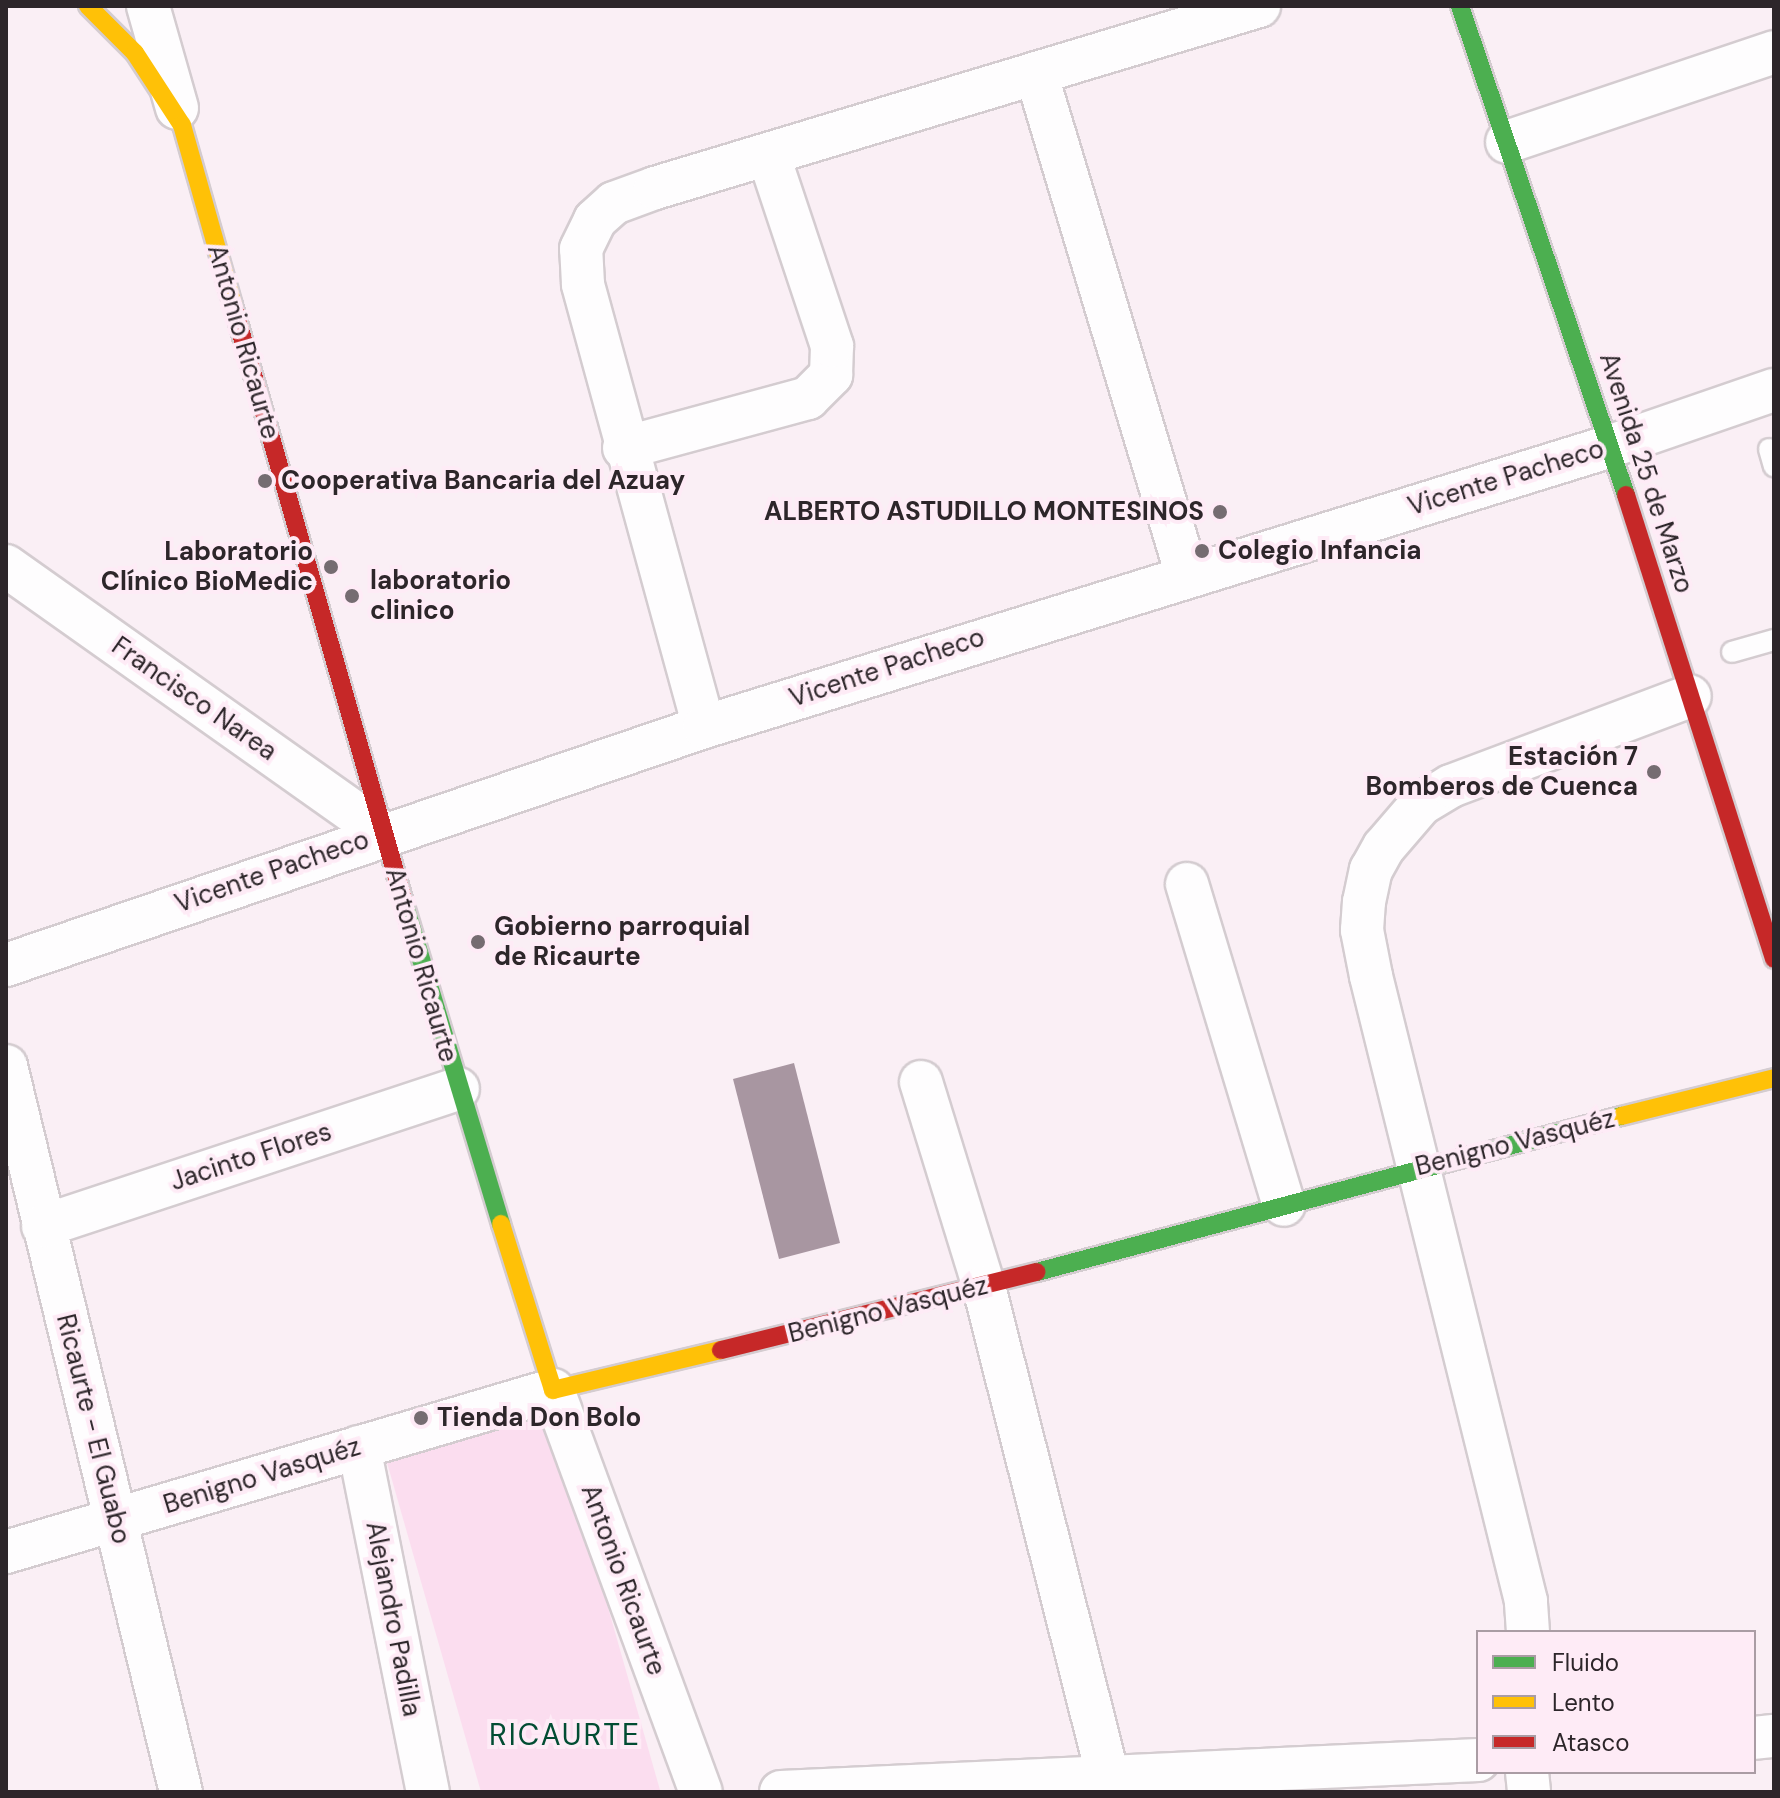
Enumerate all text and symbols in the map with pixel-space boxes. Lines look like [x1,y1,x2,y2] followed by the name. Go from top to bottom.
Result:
[200,241,286,443] street label: Antonio Ricaurte
[1592,349,1700,597] street label: Avenida 25 de Marzo
[1404,433,1608,523] street label: Vicente Pacheco
[281,465,685,497] place label: Cooperativa Bancaria del Azuay
[256,472,274,490] marker: Cooperativa Bancaria del Azuay
[764,496,1204,528] place label: ALBERTO ASTUDILLO MONTESINOS
[1211,503,1229,521] marker: ALBERTO ASTUDILLO MONTESINOS
[1218,535,1422,567] place label: Colegio Infancia
[101,536,313,598] place label: Laboratorio Clínico BioMedic
[1193,542,1211,560] marker: Colegio Infancia
[320,556,342,578] marker: Laboratorio Clínico BioMedic
[370,565,511,626] place label: laboratorio clinico
[341,585,363,607] marker: laboratorio clinico
[786,622,988,714] street label: Vicente Pacheco
[106,631,282,767] street label: Francisco Narea
[1365,741,1638,802] place label: Estación 7 Bomberos de Cuenca
[1645,763,1663,781] marker: Estación 7 Bomberos de Cuenca
[171,824,373,920] street label: Vicente Pacheco
[378,864,464,1066] street label: Antonio Ricaurte
[494,911,750,972] place label: Gobierno parroquial de Ricaurte
[469,933,487,951] marker: Gobierno parroquial de Ricaurte
[1412,1103,1618,1183] street label: Benigno Vasquéz
[167,1116,335,1198] street label: Jacinto Flores
[785,1270,991,1350] street label: Benigno Vasquéz
[49,1311,137,1547] street label: Ricaurte - El Guabo
[437,1402,641,1434] place label: Tienda Don Bolo
[412,1409,430,1427] marker: Tienda Don Bolo
[160,1431,364,1521] street label: Benigno Vasquéz
[574,1480,672,1680] street label: Antonio Ricaurte
[359,1519,427,1719] street label: Alejandro Padilla
[1476,1630,1756,1774] legend
[1552,1647,1619,1678] text: Fluido
[1552,1687,1615,1718] text: Lento
[489,1717,641,1753] district label: RICAURTE
[1552,1727,1629,1758] text: Atasco

